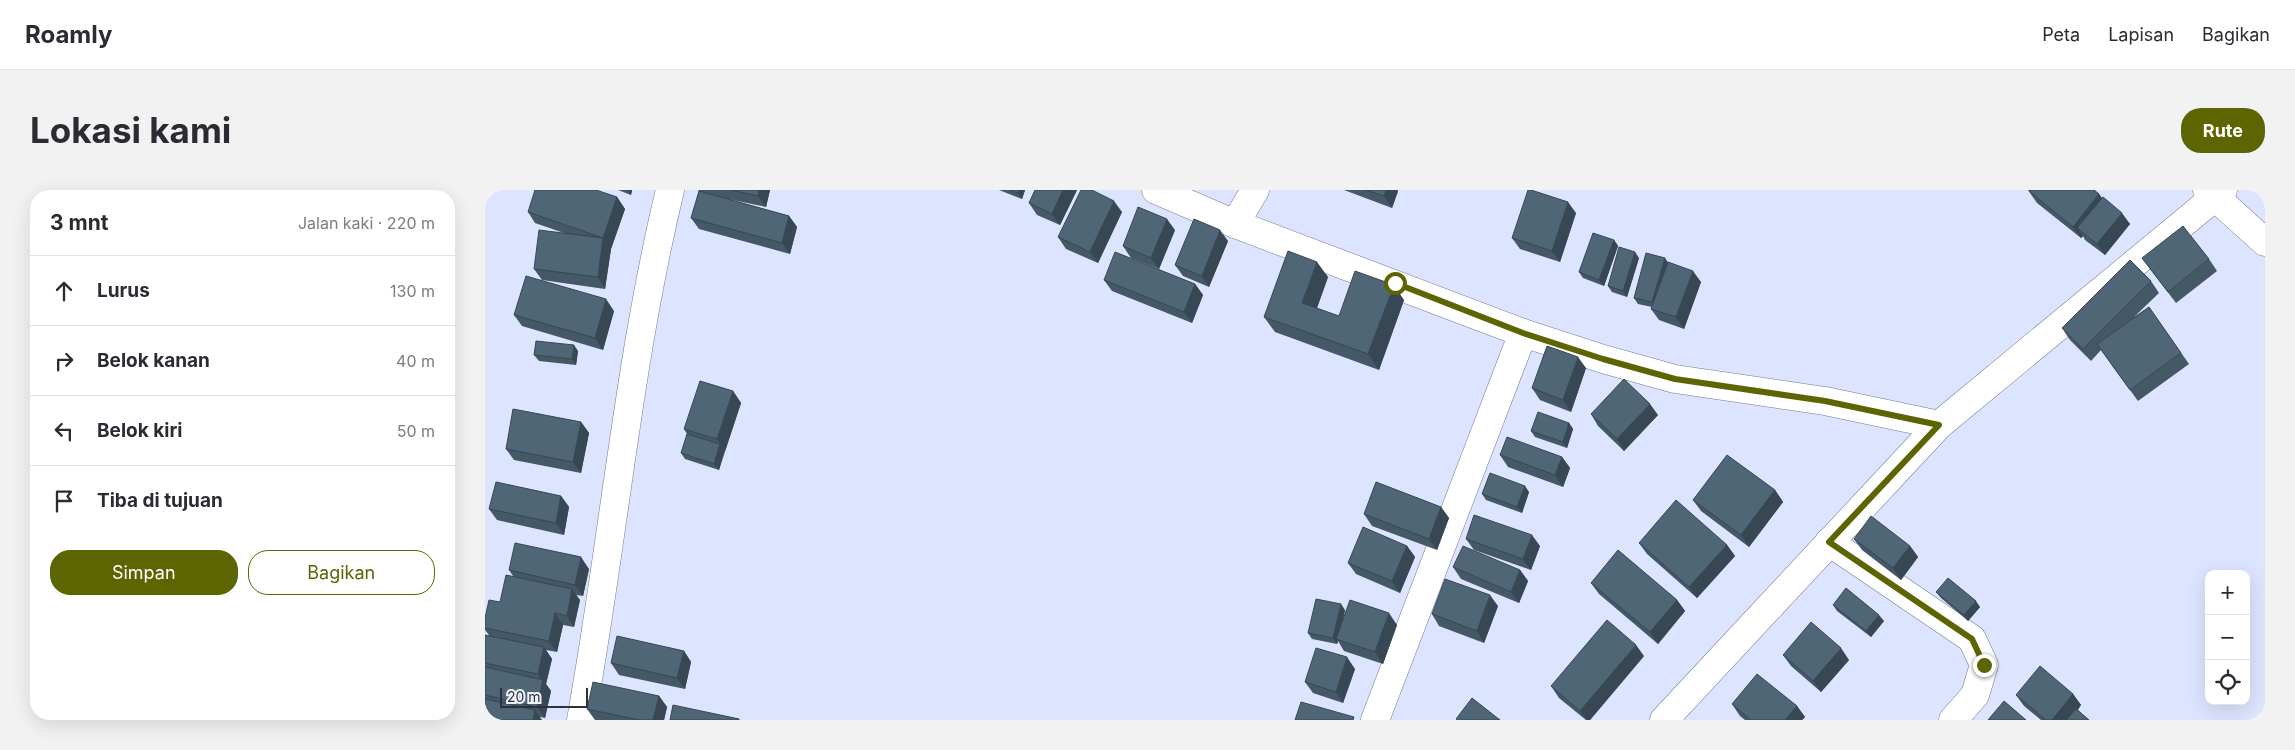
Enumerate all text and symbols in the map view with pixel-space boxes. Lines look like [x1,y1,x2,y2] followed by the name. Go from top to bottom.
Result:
[25,20,112,49] text: Roamly
[2042,24,2080,45] text: Peta
[2108,24,2174,45] text: Lapisan
[2202,24,2270,45] text: Bagikan
[2181,108,2265,153] button: Rute
[30,109,231,151] text: Lokasi kami
[50,210,108,235] text: 3 mnt
[298,213,435,233] text: Jalan kaki · 220 m
[1384,272,1407,295] route start
[50,277,78,305] icon: ahead
[97,279,150,302] text: Lurus
[390,281,435,301] text: 130 m
[50,347,78,375] icon: right
[97,349,210,372] text: Belok kanan
[396,351,435,371] text: 40 m
[50,417,78,445] icon: left
[97,419,182,442] text: Belok kiri
[397,421,435,441] text: 50 m
[50,487,78,515] icon: arrive
[97,489,223,512] text: Tiba di tujuan
[50,550,238,595] button: Simpan
[248,550,435,595] button: Bagikan
[2205,570,2250,705] map controls
[2205,570,2250,615] button: +
[2205,615,2250,660] button: −
[1973,654,1996,677] route end
[2205,660,2250,705] button: locate
[500,685,587,708] scale bar
[507,688,541,705] text: 20 m

